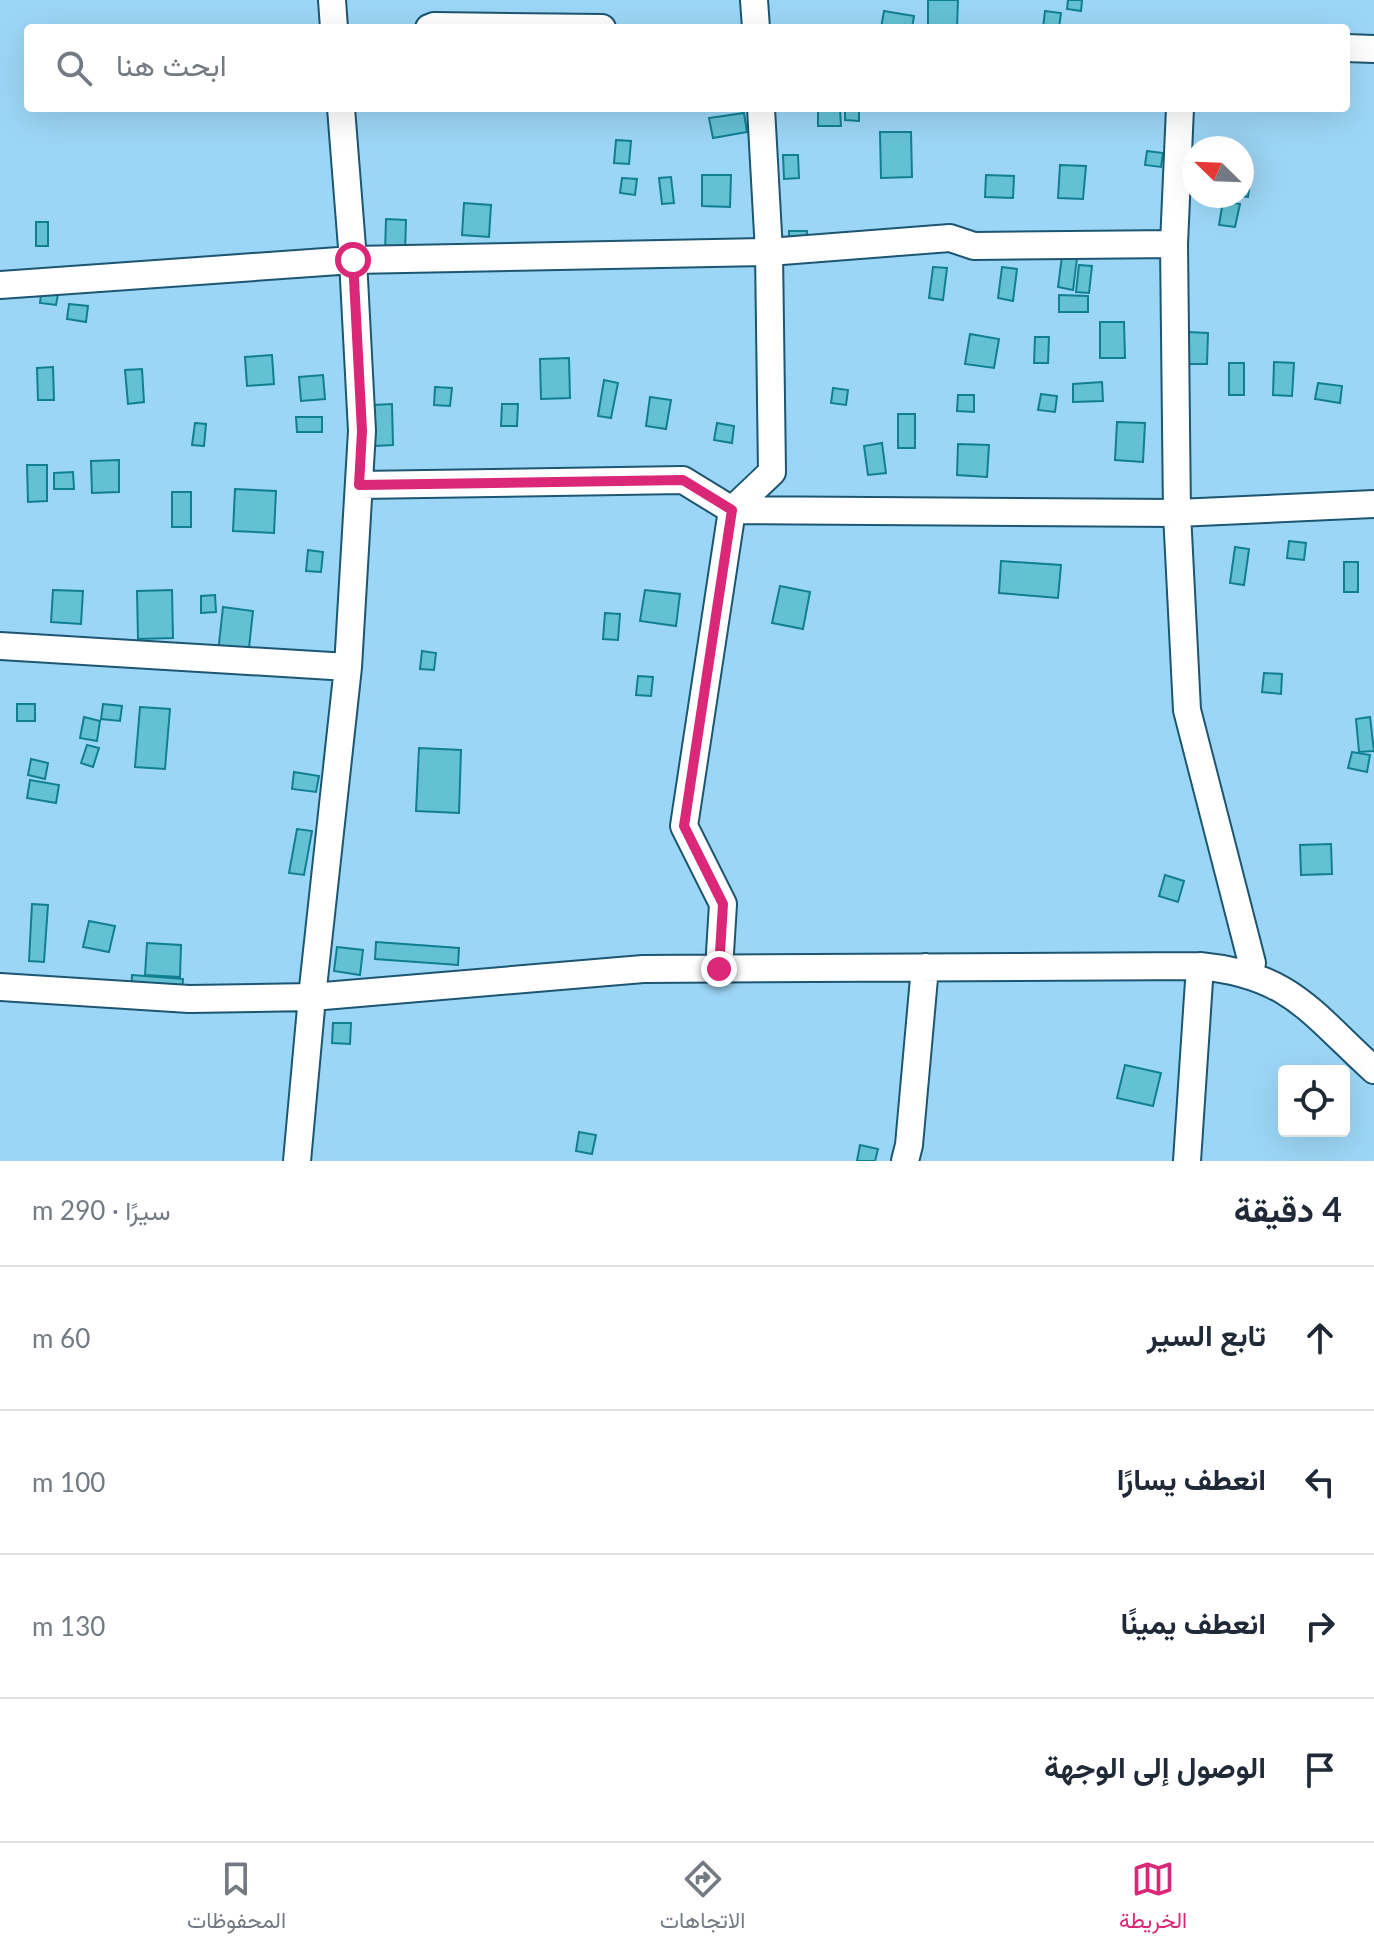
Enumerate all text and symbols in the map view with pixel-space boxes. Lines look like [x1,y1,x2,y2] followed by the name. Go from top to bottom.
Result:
[24,24,1350,112] search box
[52,46,96,90] icon: search
[116,46,227,82] text: ابحث هنا
[1182,136,1254,208] north arrow
[335,242,371,278] route start
[701,951,737,987] route end
[1278,1065,1350,1137] map controls
[1278,1065,1350,1137] button: locate
[1234,1188,1342,1229] text: 4 دقيقة
[32,1194,171,1226] text: سيرًا · 290 m
[1147,1316,1266,1352] text: تابع السير
[1298,1316,1342,1360] icon: ahead
[32,1322,90,1354] text: 60 m
[1117,1460,1266,1496] text: انعطف يسارًا
[1298,1460,1342,1504] icon: left
[32,1466,105,1498] text: 100 m
[1120,1604,1266,1640] text: انعطف يمينًا
[1298,1604,1342,1648] icon: right
[32,1610,105,1642] text: 130 m
[1044,1748,1266,1784] text: الوصول إلى الوجهة
[1298,1748,1342,1792] icon: arrive
[187,1857,286,1940] tab: المحفوظات
[660,1857,745,1940] tab: الاتجاهات
[1119,1857,1187,1940] tab: الخريطة

